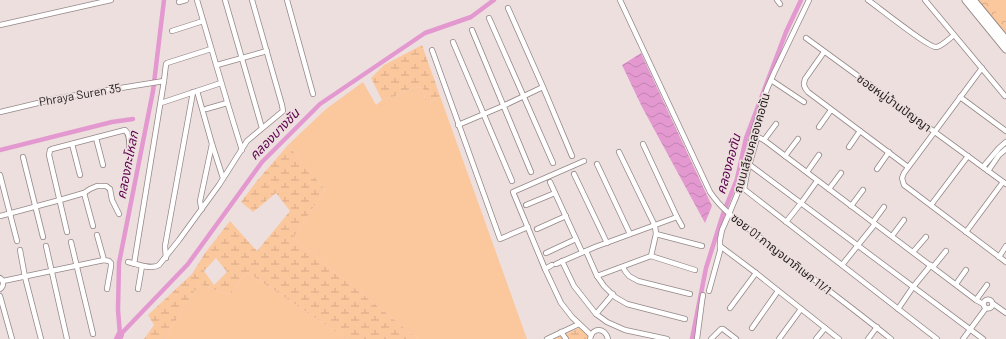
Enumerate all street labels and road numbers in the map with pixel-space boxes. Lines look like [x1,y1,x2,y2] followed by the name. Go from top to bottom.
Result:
[854,71,935,135] street label: ซอยหมู่บ้านปัญญา
[38,80,122,108] street label: Phraya Suren 35
[730,91,772,194] street label: ถนนเลียบคลองคอตัน
[729,210,834,297] street label: ซอย 01 กาญจนาภิเษก 11/1

